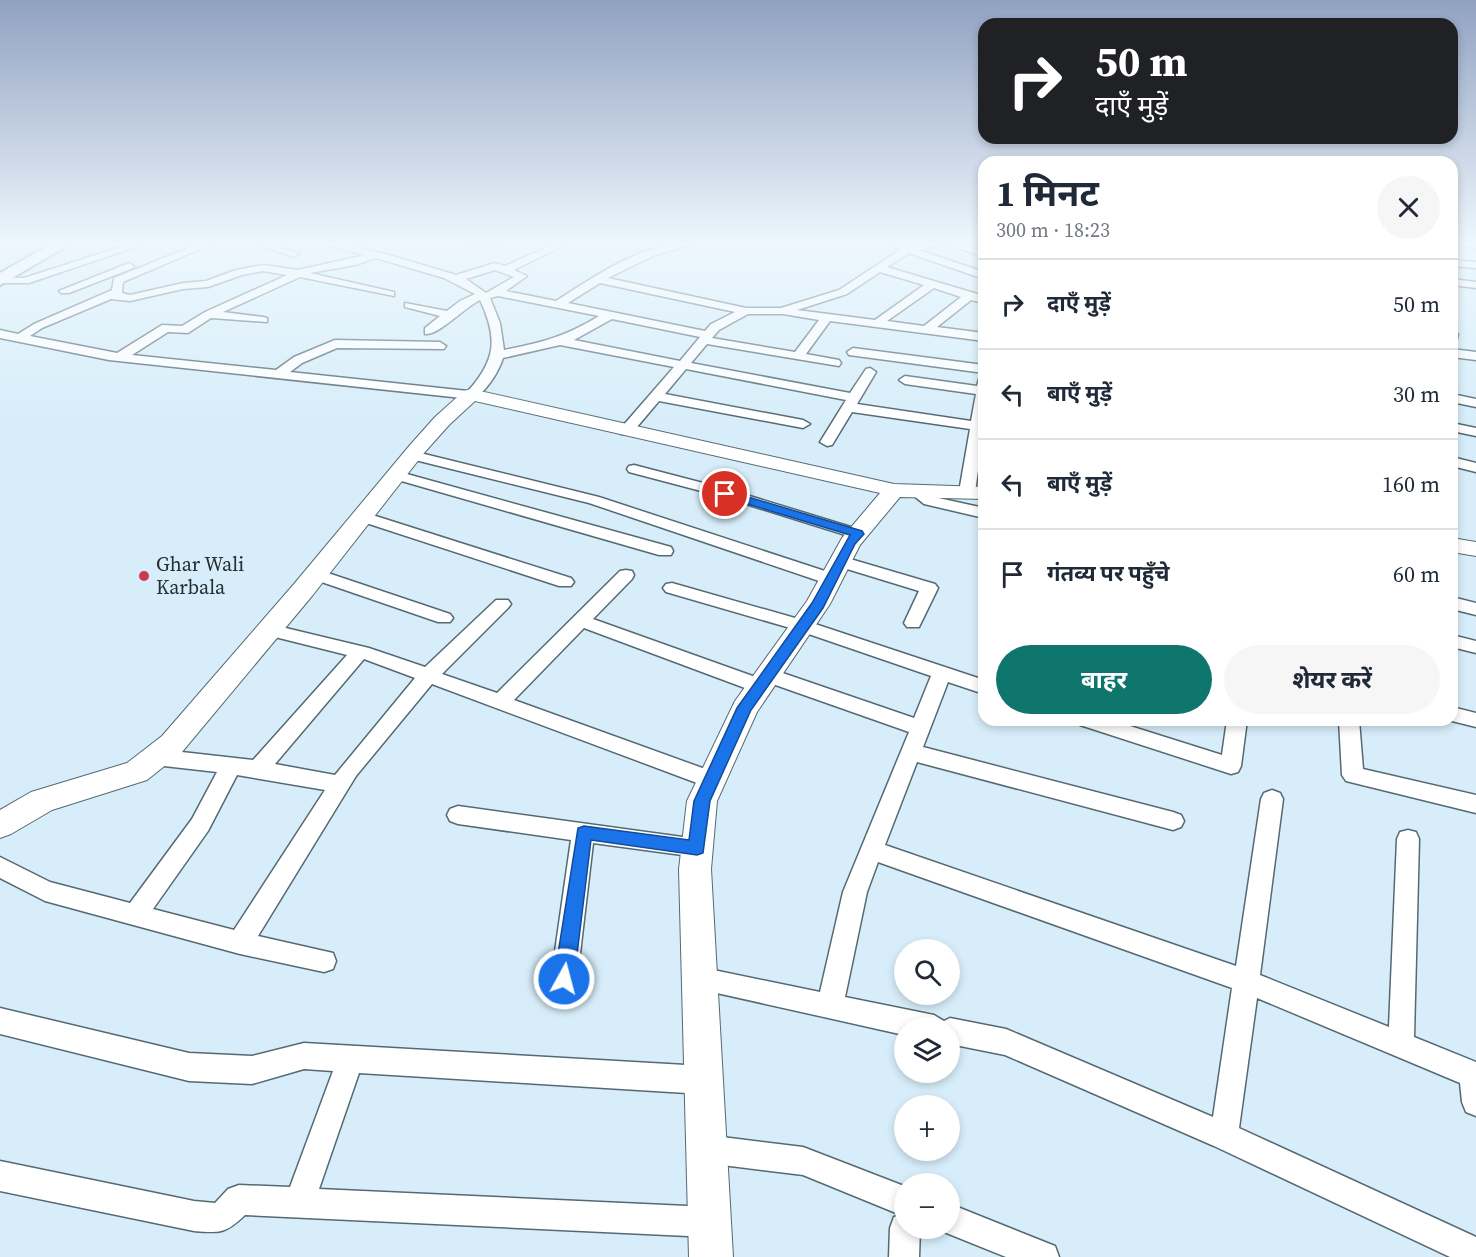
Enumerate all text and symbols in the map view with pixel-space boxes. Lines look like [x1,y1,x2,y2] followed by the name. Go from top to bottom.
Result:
[1095,32,1188,90] text: 50 m
[996,42,1074,120] icon: right
[1095,87,1168,124] text: दाएँ मुड़ें
[996,169,1099,218] text: 1 मिनट
[1377,176,1440,239] button: close
[996,216,1110,244] text: 300 m · 18:23
[996,288,1029,321] icon: right
[1047,288,1111,318] text: दाएँ मुड़ें
[1393,289,1440,319] text: 50 m
[996,378,1029,411] icon: left
[1047,378,1112,408] text: बाएँ मुड़ें
[1393,379,1440,409] text: 30 m
[699,468,750,519] pin
[996,468,1029,501] icon: left
[1047,468,1112,498] text: बाएँ मुड़ें
[1382,469,1440,499] text: 160 m
[708,477,741,510] icon: arrive
[156,550,244,601] place label: Ghar Wali Karbala
[996,558,1029,591] icon: arrive
[1047,558,1170,588] text: गंतव्य पर पहुँचे
[1393,559,1440,589] text: 60 m
[137,569,151,583] marker: Ghar Wali Karbala
[996,645,1212,714] button: बाहर
[1224,645,1440,714] button: शेयर करें
[894,939,960,1239] map controls
[894,939,960,1005] button: search
[532,947,596,1011] position arrow
[894,1017,960,1083] button: layers
[894,1095,960,1161] button: +
[894,1173,960,1239] button: −

